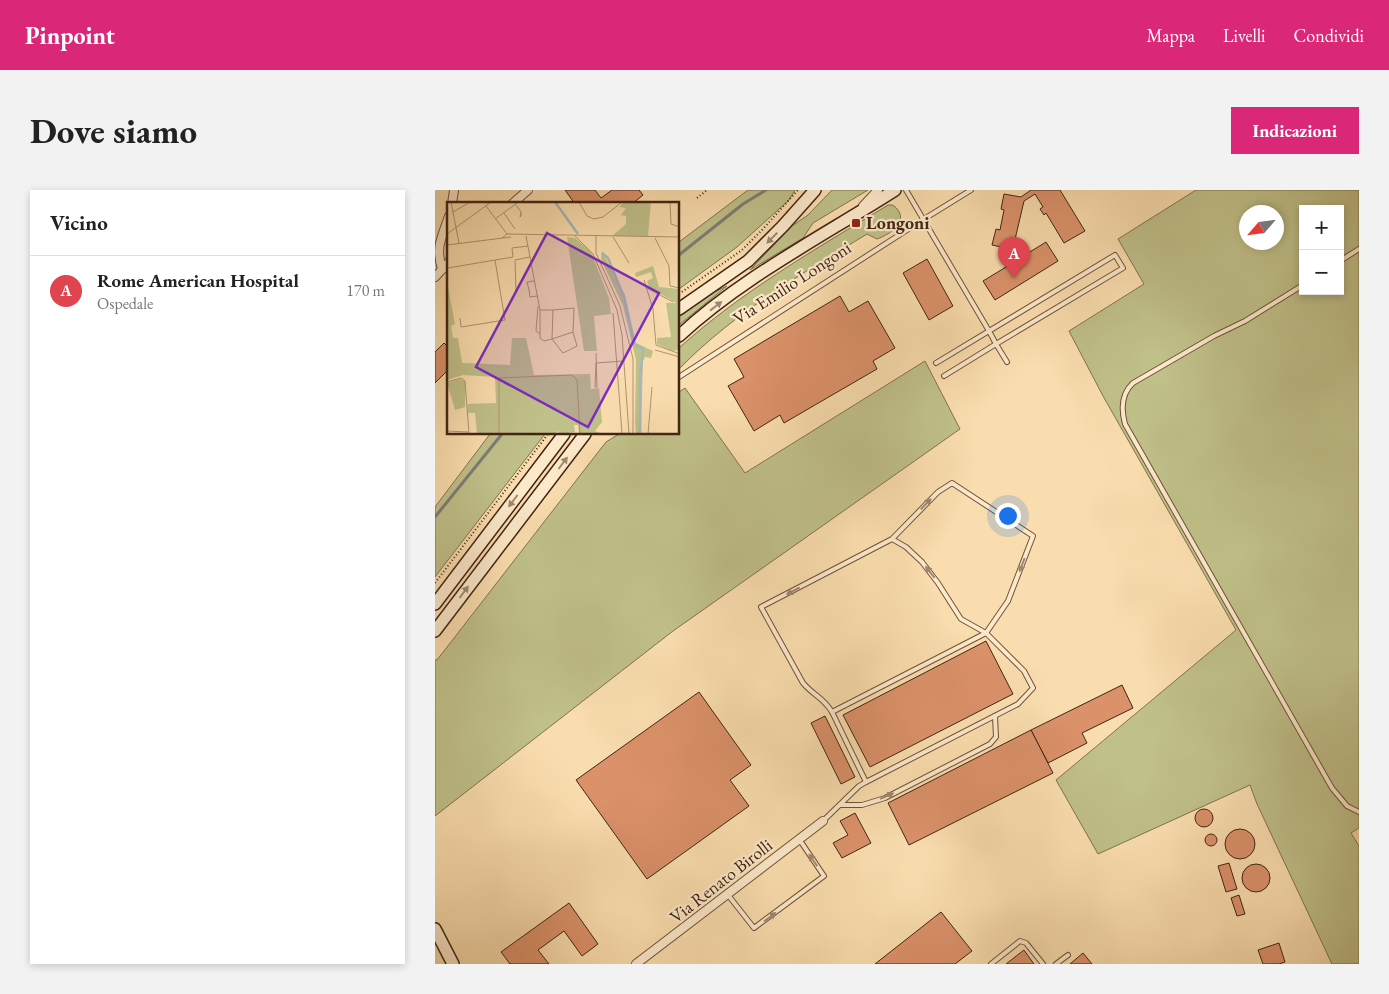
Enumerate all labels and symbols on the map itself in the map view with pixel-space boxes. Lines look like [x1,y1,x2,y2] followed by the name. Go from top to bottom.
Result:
[447,202,680,435] inset map
[1239,205,1284,250] north arrow
[866,211,930,234] place label: Longoni
[850,217,862,229] marker: Longoni
[766,232,778,244] one-way arrow
[728,235,856,329] street label: Via Emilio Longoni
[998,237,1030,278] pin: A
[710,300,723,311] one-way arrow
[557,457,568,470] one-way arrow
[508,494,518,507] one-way arrow
[920,498,932,510] one-way arrow
[995,503,1021,529] your location
[1018,558,1026,573] one-way arrow
[924,566,935,579] one-way arrow
[459,586,470,599] one-way arrow
[785,587,800,595] one-way arrow
[880,792,894,800] one-way arrow
[665,833,777,928] street label: Via Renato Birolli
[808,853,818,866] one-way arrow
[763,911,776,922] one-way arrow

